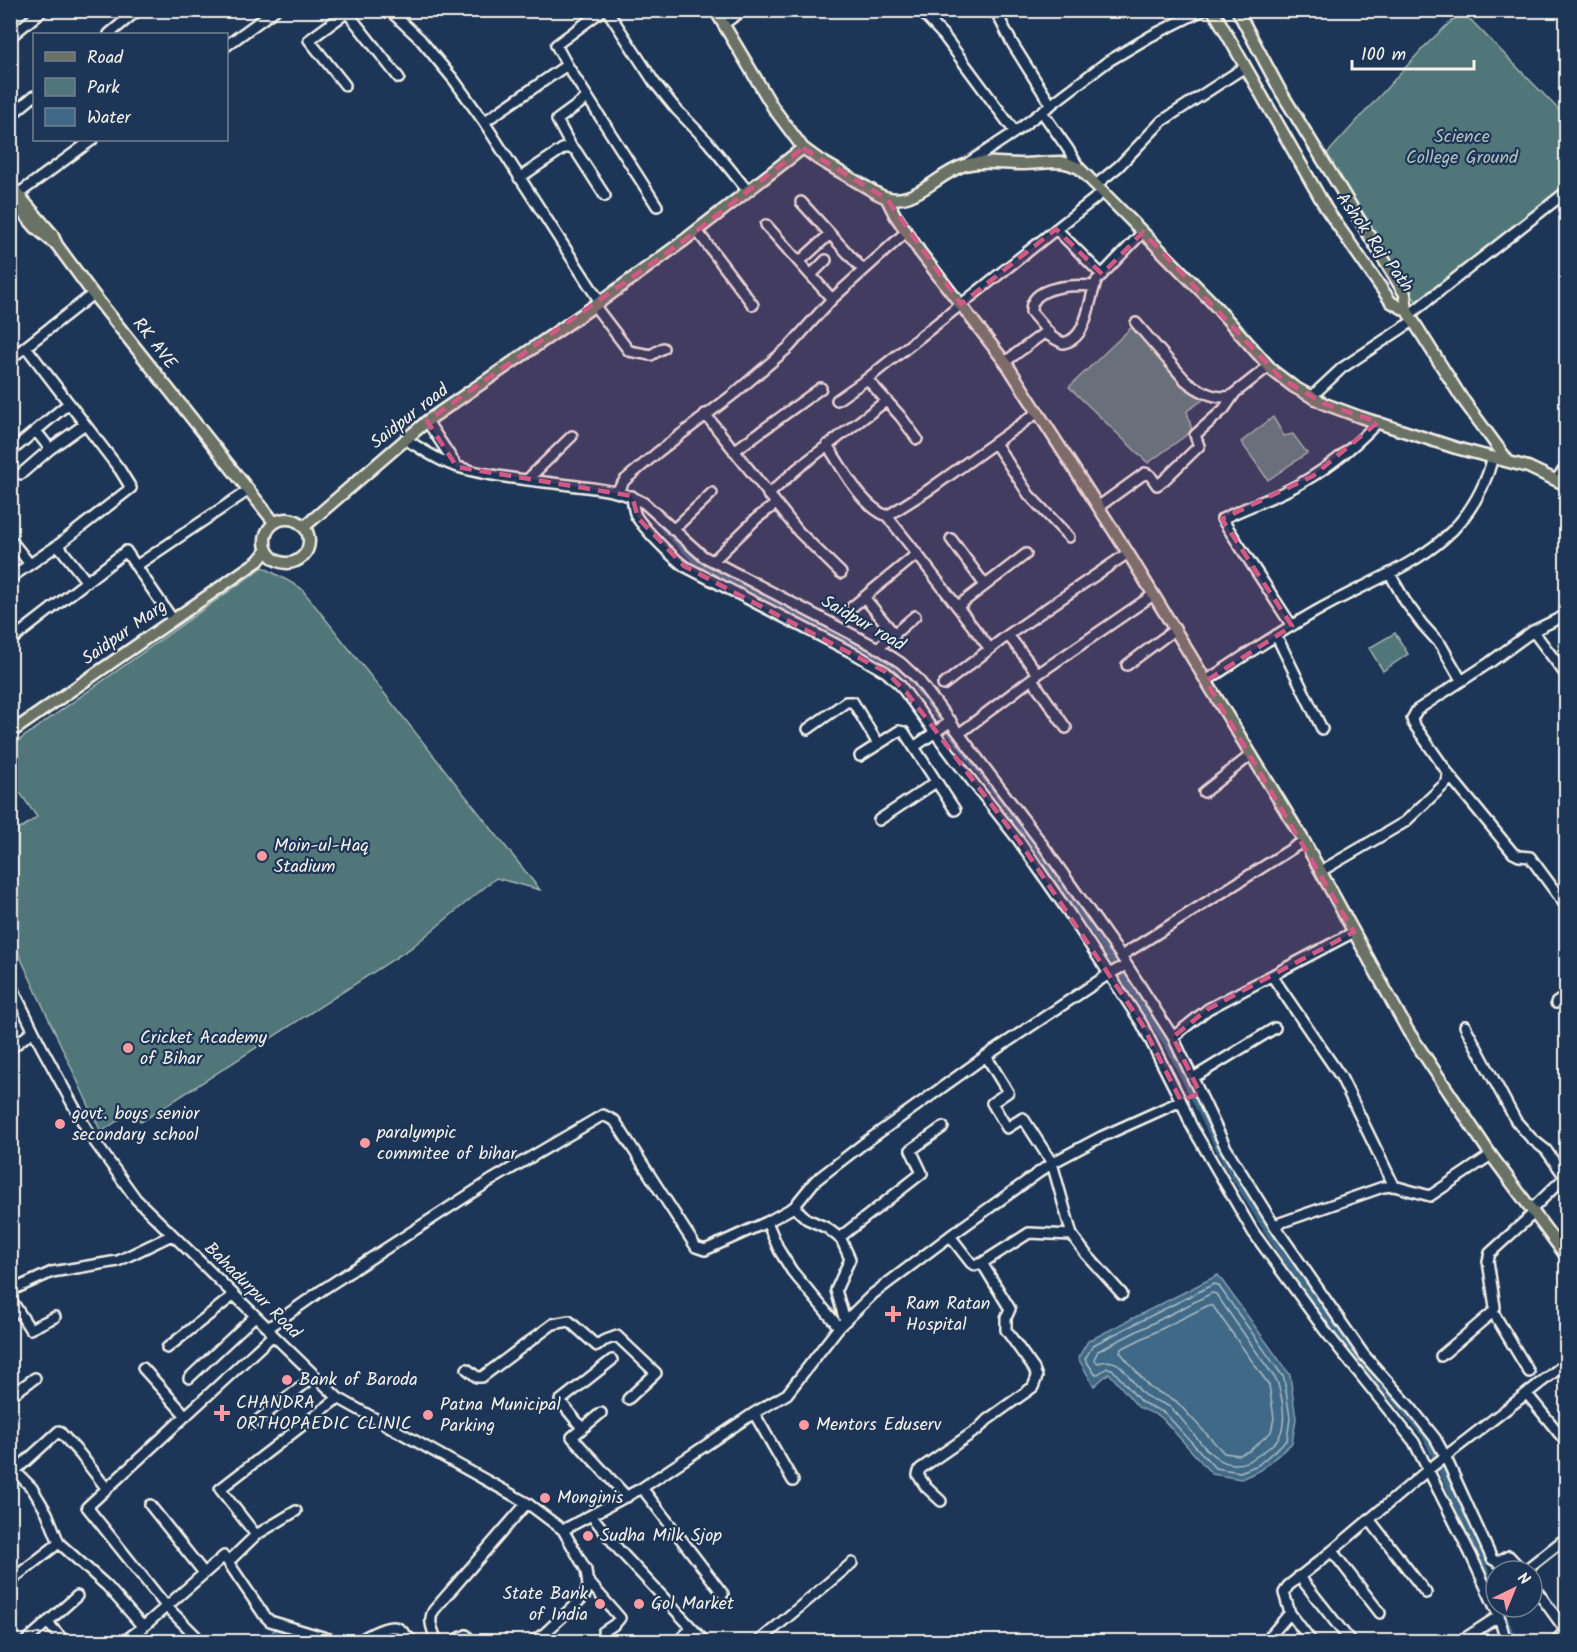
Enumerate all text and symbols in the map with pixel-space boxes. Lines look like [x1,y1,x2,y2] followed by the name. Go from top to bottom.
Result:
[33,33,228,141] legend
[1352,33,1474,71] scale bar
[1361,41,1406,70] text: 100 m
[87,44,124,73] text: Road
[87,74,120,103] text: Park
[87,104,132,133] text: Water
[1406,123,1519,173] park label: Science College Ground
[1328,187,1420,299] street label: Ashok Raj Path
[124,312,184,377] street label: RK AVE
[364,376,456,457] street label: Saidpur road
[815,588,912,660] street label: Saidpur road
[76,593,174,673] street label: Saidpur Marg
[274,832,369,882] place label: Moin-ul-Haq Stadium
[255,849,269,863] marker: Moin-ul-Haq Stadium
[140,1024,268,1074] place label: Cricket Academy of Bihar
[121,1041,135,1055] marker: Cricket Academy of Bihar
[71,1100,200,1150] place label: govt. boys senior secondary school
[53,1117,67,1131] marker: govt. boys senior secondary school
[376,1119,517,1169] place label: paralympic commitee of bihar
[358,1136,372,1150] marker: paralympic commitee of bihar
[196,1235,308,1347] street label: Bahadurpur Road
[906,1290,990,1340] place label: Ram Ratan Hospital
[884,1305,902,1323] marker: Ram Ratan Hospital
[299,1366,418,1395] place label: Bank of Baroda
[280,1373,294,1387] marker: Bank of Baroda
[236,1389,411,1439] place label: CHANDRA ORTHOPAEDIC CLINIC
[440,1391,562,1441] place label: Patna Municipal Parking
[213,1404,231,1422] marker: CHANDRA ORTHOPAEDIC CLINIC
[421,1408,435,1422] marker: Patna Municipal Parking
[816,1411,942,1440] place label: Mentors Eduserv
[797,1418,811,1432] marker: Mentors Eduserv
[557,1484,624,1513] place label: Monginis
[538,1491,552,1505] marker: Monginis
[600,1522,722,1551] place label: Sudha Milk Sjop
[581,1529,595,1543] marker: Sudha Milk Sjop
[1484,1559,1544,1619] north arrow
[1511,1567,1535,1592] text: N
[503,1580,589,1630] place label: State Bank of India
[651,1590,735,1619] place label: Gol Market
[593,1597,607,1611] marker: State Bank of India
[632,1597,646,1611] marker: Gol Market

